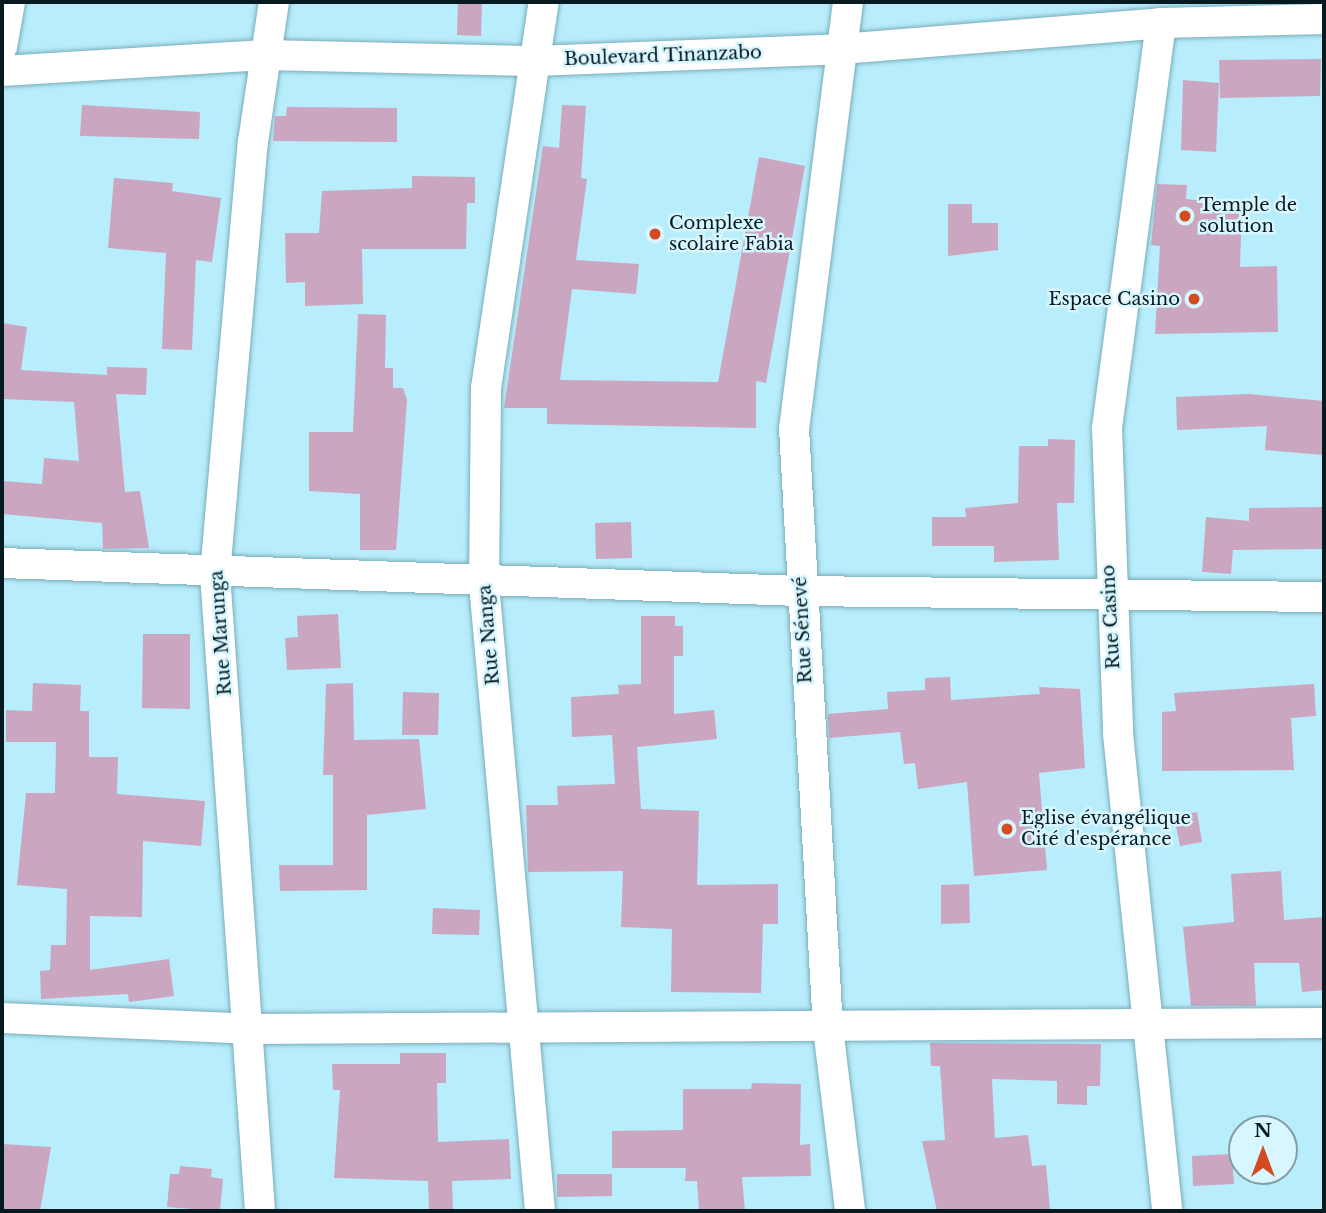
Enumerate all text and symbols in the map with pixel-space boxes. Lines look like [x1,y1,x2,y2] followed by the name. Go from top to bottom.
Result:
[563,42,763,70] street label: Boulevard Tinanzabo
[1199,195,1297,238] place label: Temple de solution
[1177,208,1193,224] marker: Temple de solution
[669,213,794,256] place label: Complexe scolaire Fabia
[647,226,663,242] marker: Complexe scolaire Fabia
[1049,288,1180,310] place label: Espace Casino
[1186,291,1202,307] marker: Espace Casino
[1097,564,1125,670] street label: Rue Casino
[206,570,236,696] street label: Rue Marunga
[789,576,817,684] street label: Rue Sénevé
[474,584,504,686] street label: Rue Nanga
[1021,808,1191,850] place label: Eglise évangélique Cité d'espérance
[999,821,1015,837] marker: Eglise évangélique Cité d'espérance
[1228,1115,1298,1185] north arrow
[1254,1119,1272,1142] text: N

